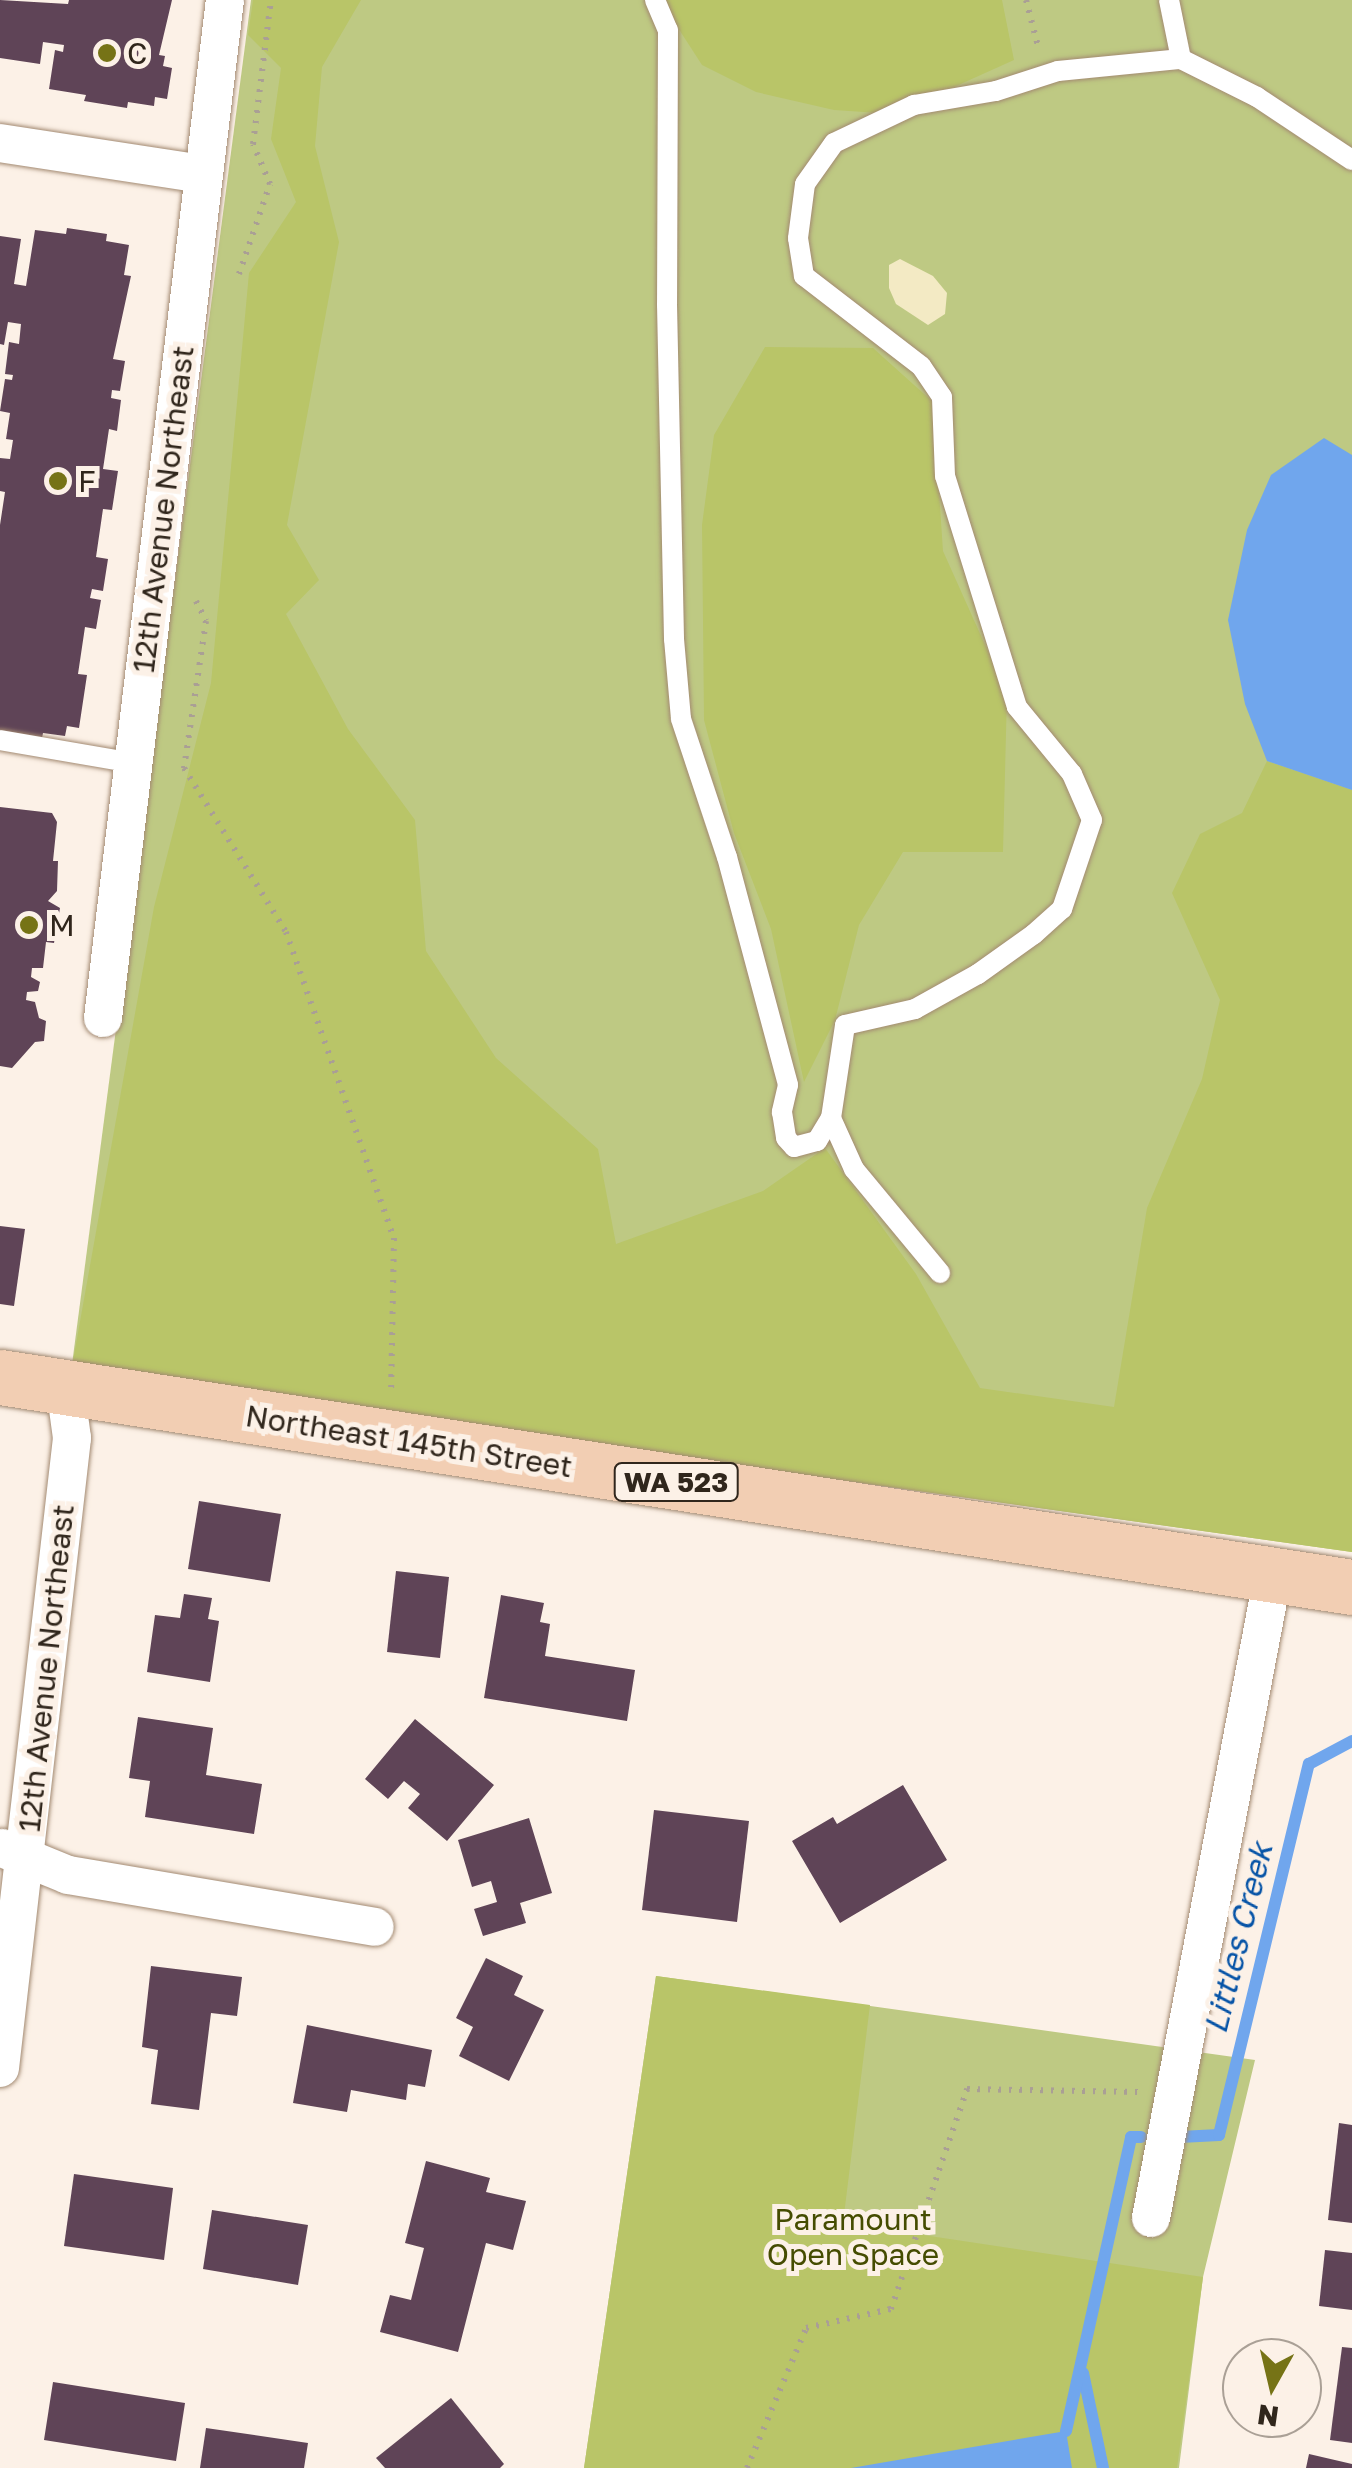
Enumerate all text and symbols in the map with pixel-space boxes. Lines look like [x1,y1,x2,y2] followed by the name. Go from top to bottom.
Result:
[127,35,147,71] place label: C
[96,42,118,64] marker: C
[125,343,201,675] street label: 12th Avenue Northeast
[78,463,96,499] place label: F
[47,470,69,492] marker: F
[49,907,75,943] place label: M
[18,914,40,936] marker: M
[243,1397,575,1485] street label: Northeast 145th Street
[614,1459,738,1505] road number: WA 523
[11,1502,81,1834] street label: 12th Avenue Northeast
[1196,1839,1280,2037] water label: Littles Creek
[767,2201,939,2272] park label: Paramount Open Space
[1222,2338,1322,2438] north arrow
[1255,2398,1281,2434] text: N

